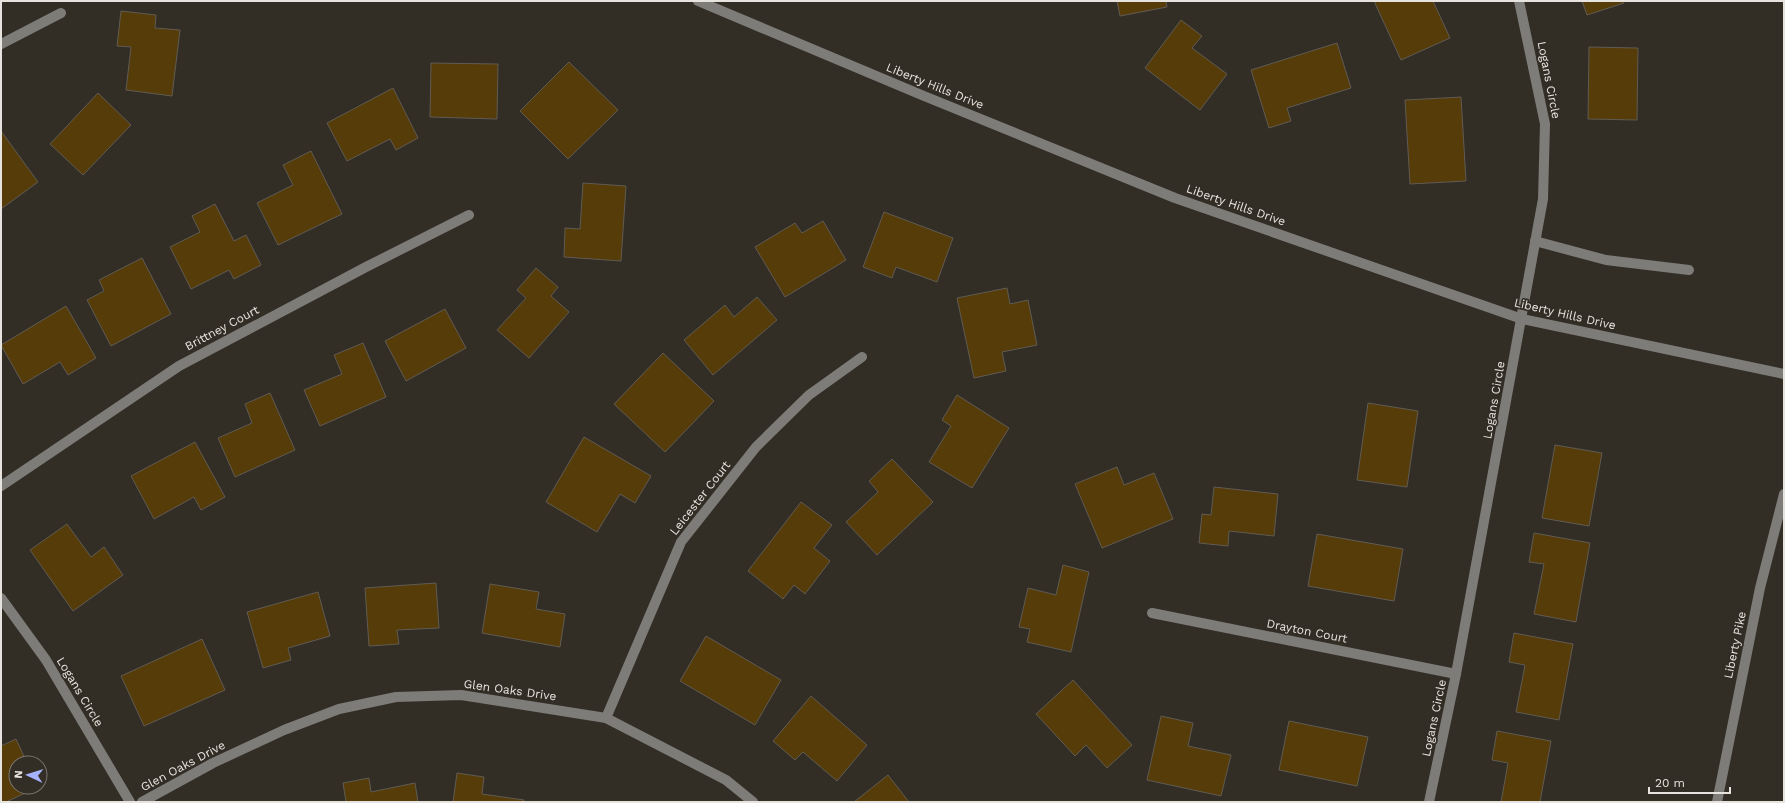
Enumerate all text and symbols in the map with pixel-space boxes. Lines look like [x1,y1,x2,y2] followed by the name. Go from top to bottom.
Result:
[1535,40,1563,120] street label: Logans Circle
[884,60,986,112] street label: Liberty Hills Drive
[1185,181,1288,229] street label: Liberty Hills Drive
[1513,295,1617,333] street label: Liberty Hills Drive
[183,303,261,353] street label: Brittney Court
[1480,360,1508,440] street label: Logans Circle
[667,458,733,538] street label: Leicester Court
[1721,610,1749,680] street label: Liberty Pike
[1265,616,1349,646] street label: Drayton Court
[54,655,106,729] street label: Logans Circle
[463,677,557,703] street label: Glen Oaks Drive
[1419,678,1449,758] street label: Logans Circle
[138,738,228,794] street label: Glen Oaks Drive
[8,755,48,795] north arrow
[1649,769,1730,795] scale bar
[12,770,25,779] text: N
[1655,776,1685,790] text: 20 m

